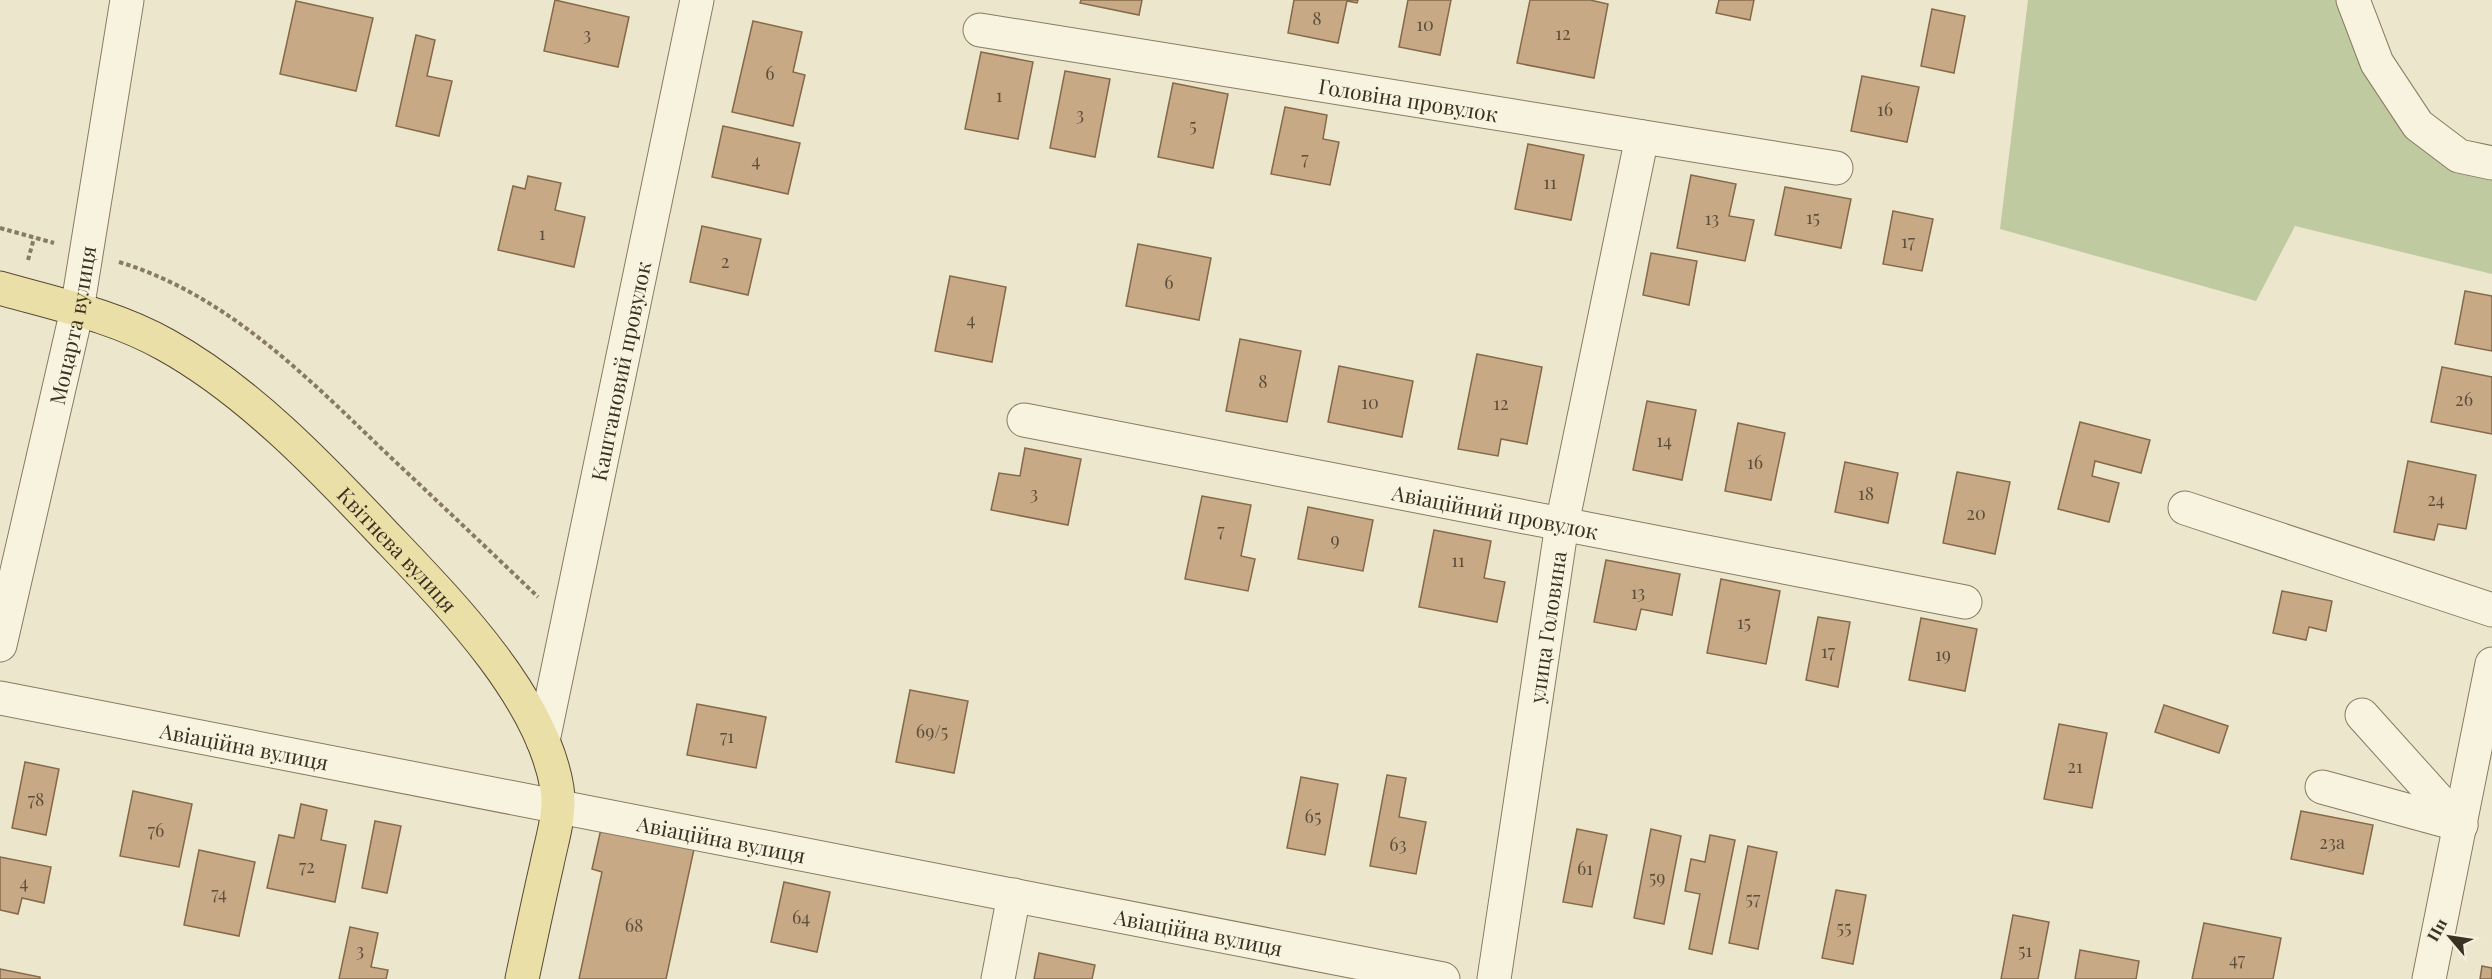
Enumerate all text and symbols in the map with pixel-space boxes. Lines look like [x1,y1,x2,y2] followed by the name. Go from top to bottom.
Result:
[1312,6,1322,30] house number: 8
[1416,12,1434,36] house number: 10
[1555,21,1571,45] house number: 12
[583,22,591,46] house number: 3
[765,61,775,85] house number: 6
[1317,71,1500,127] street label: Головіна провулок
[996,83,1003,107] house number: 1
[1877,97,1893,121] house number: 16
[1076,102,1084,126] house number: 3
[1189,113,1197,137] house number: 5
[1301,146,1309,170] house number: 7
[752,148,761,172] house number: 4
[1543,170,1557,194] house number: 11
[1806,205,1820,229] house number: 15
[1705,206,1719,230] house number: 13
[539,221,546,245] house number: 1
[1901,229,1916,253] house number: 17
[42,244,101,407] street label: Моцарта вулиця
[721,249,729,273] house number: 2
[583,259,656,483] street label: Каштановий провулок
[1164,270,1174,294] house number: 6
[967,307,976,331] house number: 4
[1258,369,1268,393] house number: 8
[2455,387,2473,411] house number: 26
[1361,390,1379,414] house number: 10
[1493,391,1509,415] house number: 12
[1656,428,1672,452] house number: 14
[1747,450,1763,474] house number: 16
[1389,477,1601,545] street label: Авіаційний провулок
[332,480,464,618] street label: Квітнева вулиця
[1030,481,1038,505] house number: 3
[1858,481,1874,505] house number: 18
[2427,487,2445,511] house number: 24
[1966,501,1986,525] house number: 20
[1217,518,1225,542] house number: 7
[1330,527,1340,551] house number: 9
[1451,548,1465,572] house number: 11
[1521,548,1572,706] street label: улица Головина
[1631,580,1645,604] house number: 13
[1737,610,1751,634] house number: 15
[1821,639,1836,663] house number: 17
[1935,642,1951,666] house number: 19
[157,715,331,776] street label: Авіаційна вулиця
[916,719,948,743] house number: 69/5
[720,724,734,748] house number: 71
[2067,754,2083,778] house number: 21
[28,787,44,811] house number: 78
[1305,804,1321,828] house number: 65
[634,808,808,869] street label: Авіаційна вулиця
[148,818,164,842] house number: 76
[2319,830,2345,854] house number: 23а
[1389,832,1407,856] house number: 63
[299,854,315,878] house number: 72
[1577,856,1593,880] house number: 61
[1649,865,1665,889] house number: 59
[20,870,29,894] house number: 4
[211,881,227,905] house number: 74
[1746,886,1761,910] house number: 57
[1111,901,1285,961] street label: Авіаційна вулиця
[792,905,810,929] house number: 64
[2420,907,2480,967] north arrow
[625,913,643,937] house number: 68
[2422,914,2451,945] text: Пн
[1837,915,1851,939] house number: 55
[356,938,364,962] house number: 3
[2018,938,2032,962] house number: 51
[2229,947,2246,971] house number: 47

